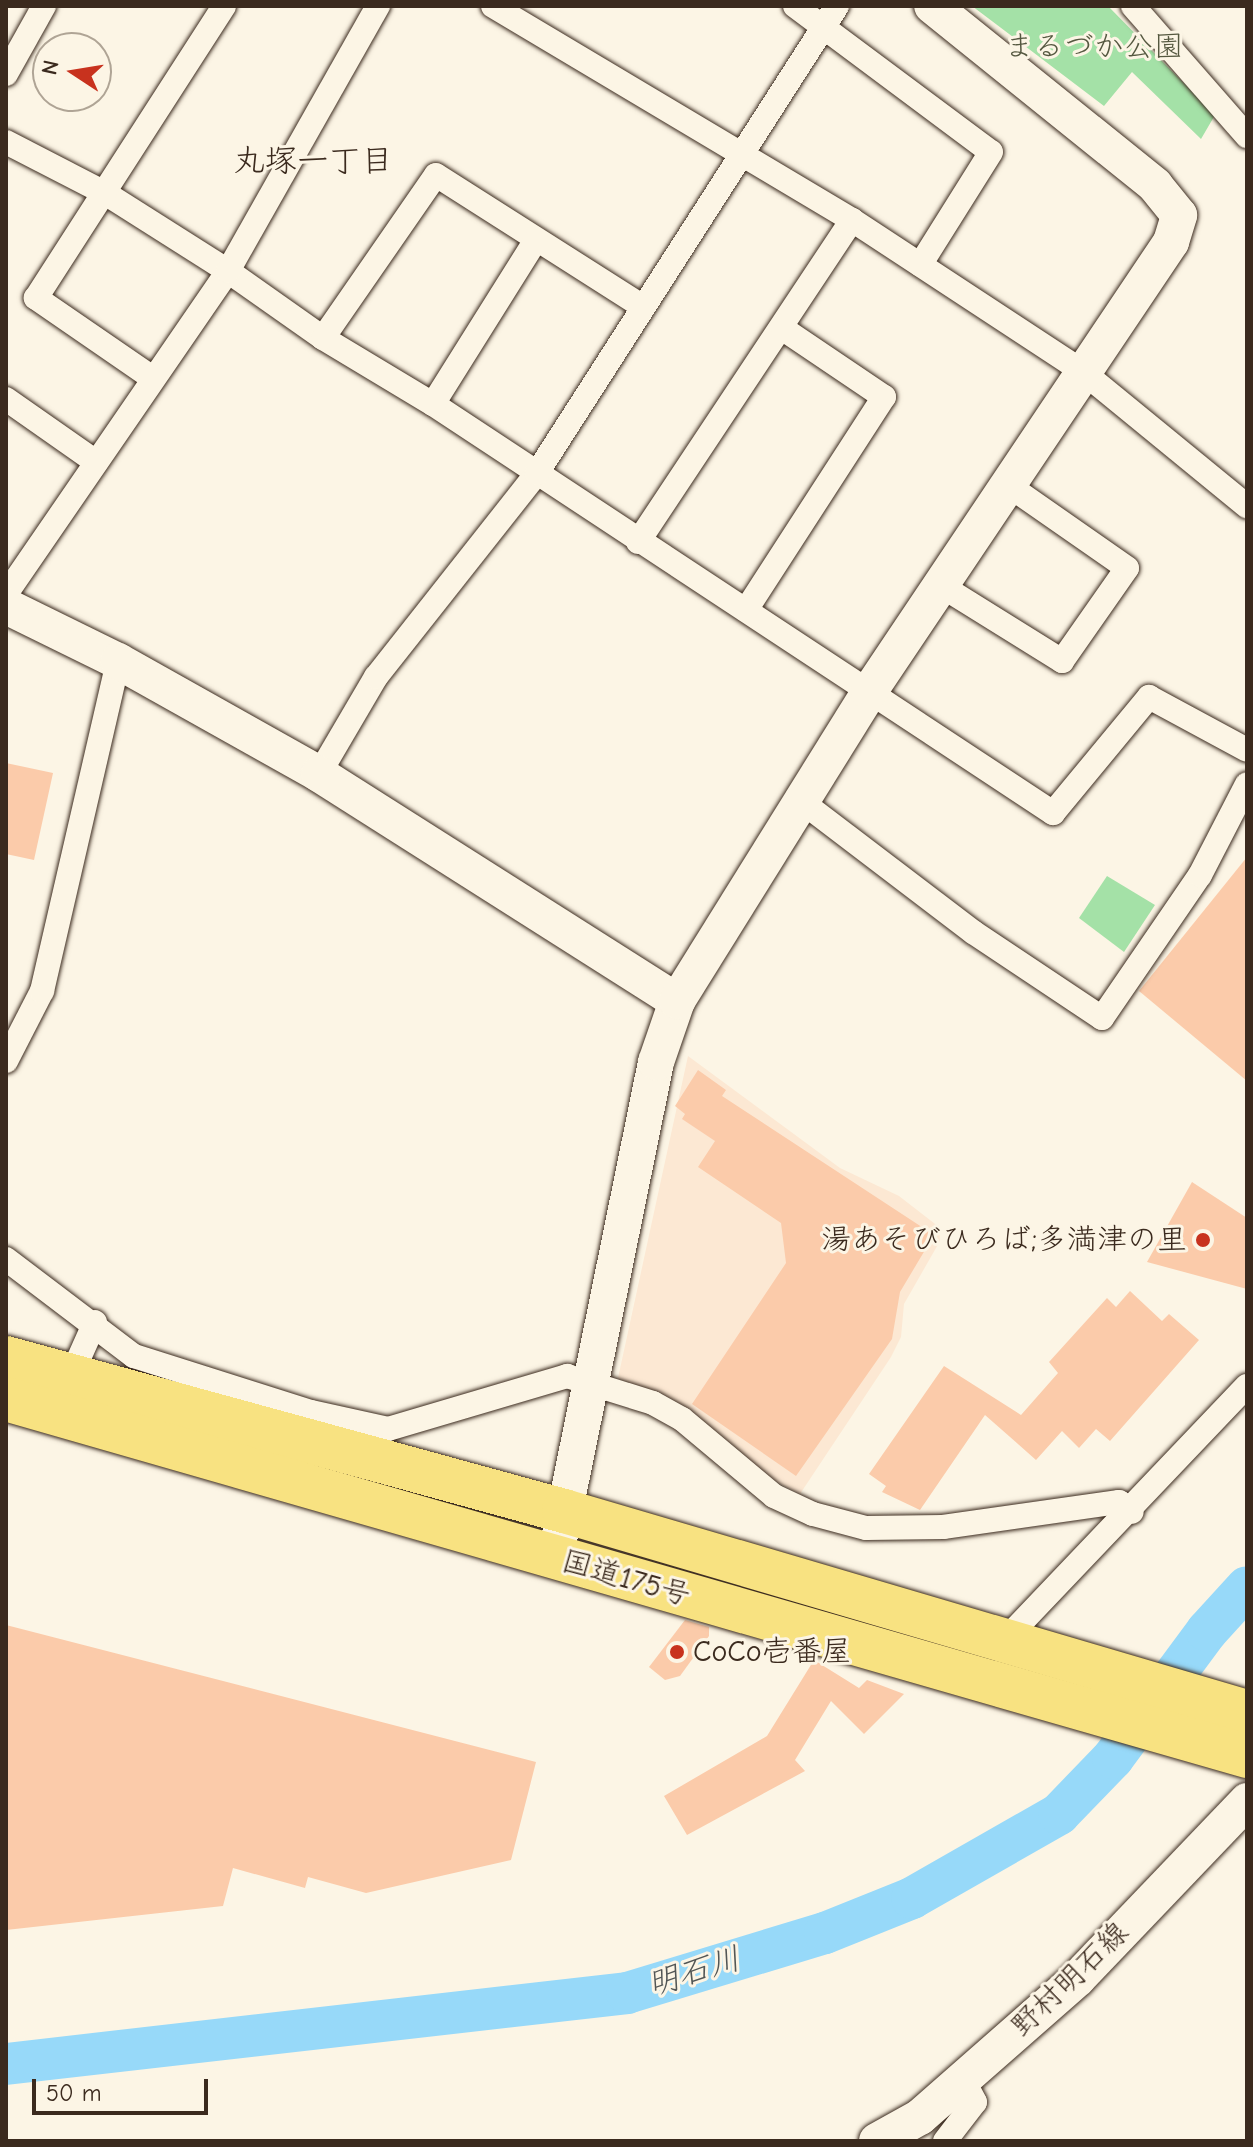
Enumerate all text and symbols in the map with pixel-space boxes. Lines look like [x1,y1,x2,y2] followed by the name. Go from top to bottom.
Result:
[1004,29,1184,65] park label: まるづか公園
[32,32,112,112] north arrow
[36,58,65,77] text: N
[233,142,393,180] district label: 丸塚一丁目
[821,1222,1187,1258] place label: 湯あそびひろば;多満津の里
[1194,1231,1212,1249] marker: 湯あそびひろば;多満津の里
[557,1543,695,1615] street label: 国道175号
[693,1634,852,1670] place label: CoCo壱番屋
[668,1643,686,1661] marker: CoCo壱番屋
[1004,1915,1136,2045] street label: 野村明石線
[642,1940,746,2004] water label: 明石川
[36,2063,212,2113] scale bar
[46,2079,102,2107] text: 50 m

